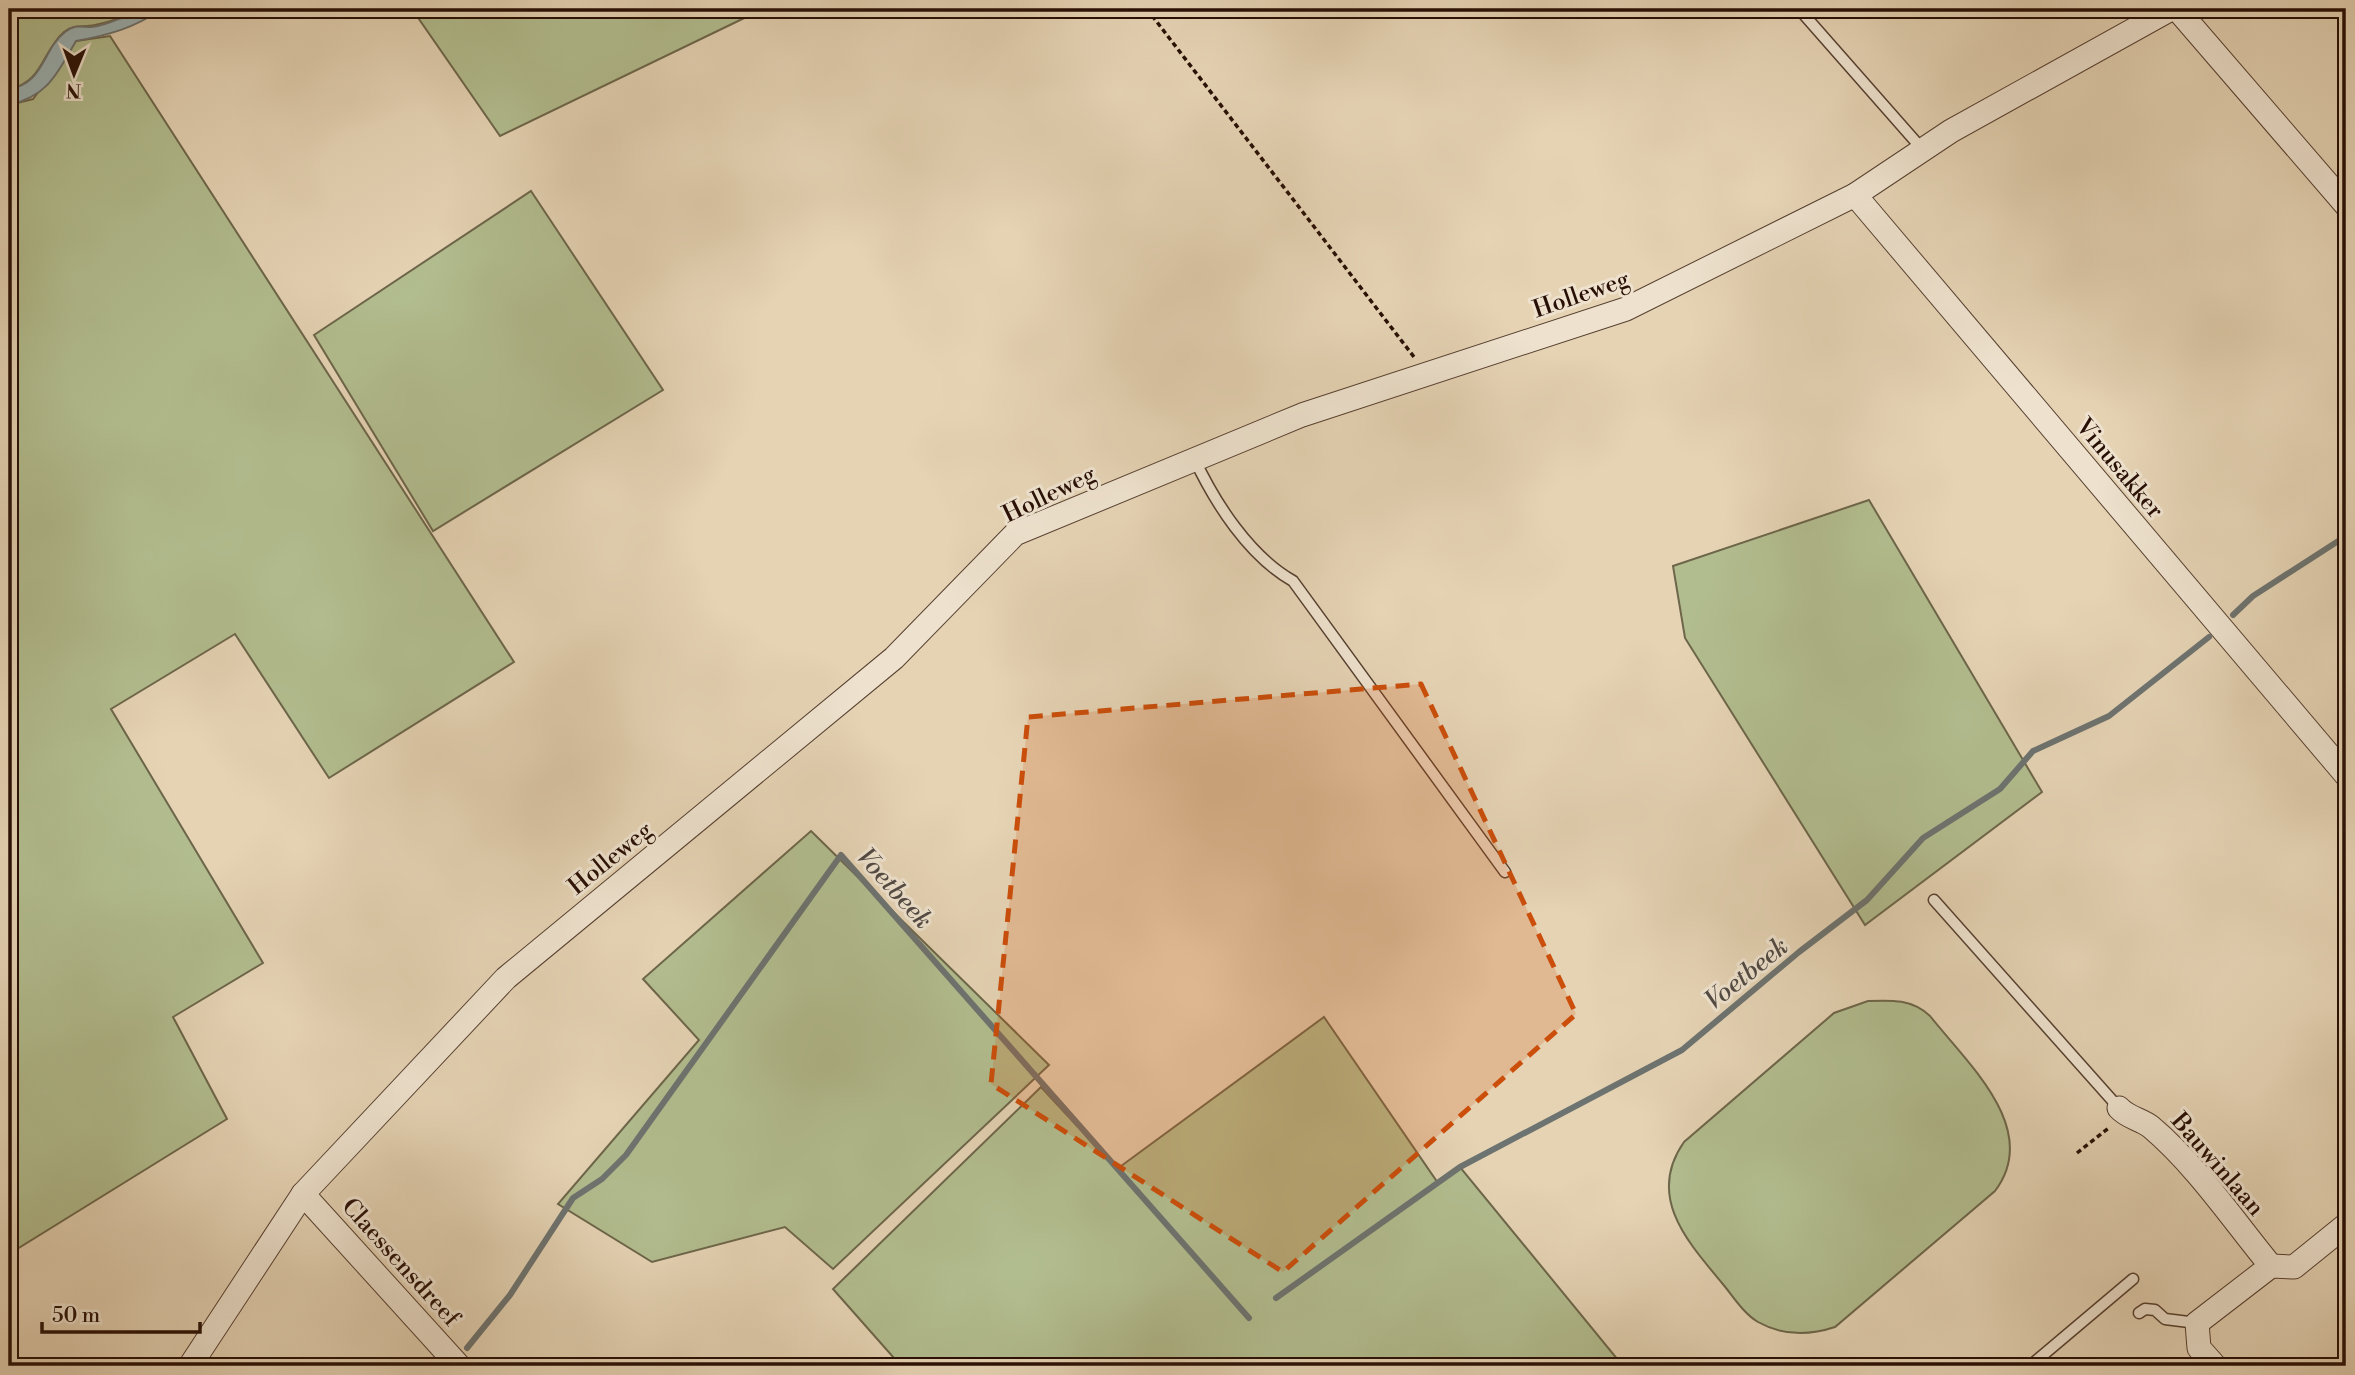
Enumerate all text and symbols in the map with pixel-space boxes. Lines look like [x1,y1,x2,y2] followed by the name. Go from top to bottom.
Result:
[38,38,108,108] north arrow
[66,78,81,102] text: N
[1529,264,1634,325] street label: Holleweg
[2068,412,2170,525] street label: Vinusakker
[998,459,1101,530] street label: Holleweg
[562,815,659,902] street label: Holleweg
[850,842,939,936] water label: Voetbeek
[1698,930,1795,1017] water label: Voetbeek
[2164,1106,2270,1222] street label: Bauwinlaan
[335,1192,467,1334] street label: Claessensdreef
[42,1291,200,1335] scale bar
[52,1303,100,1329] text: 50 m

